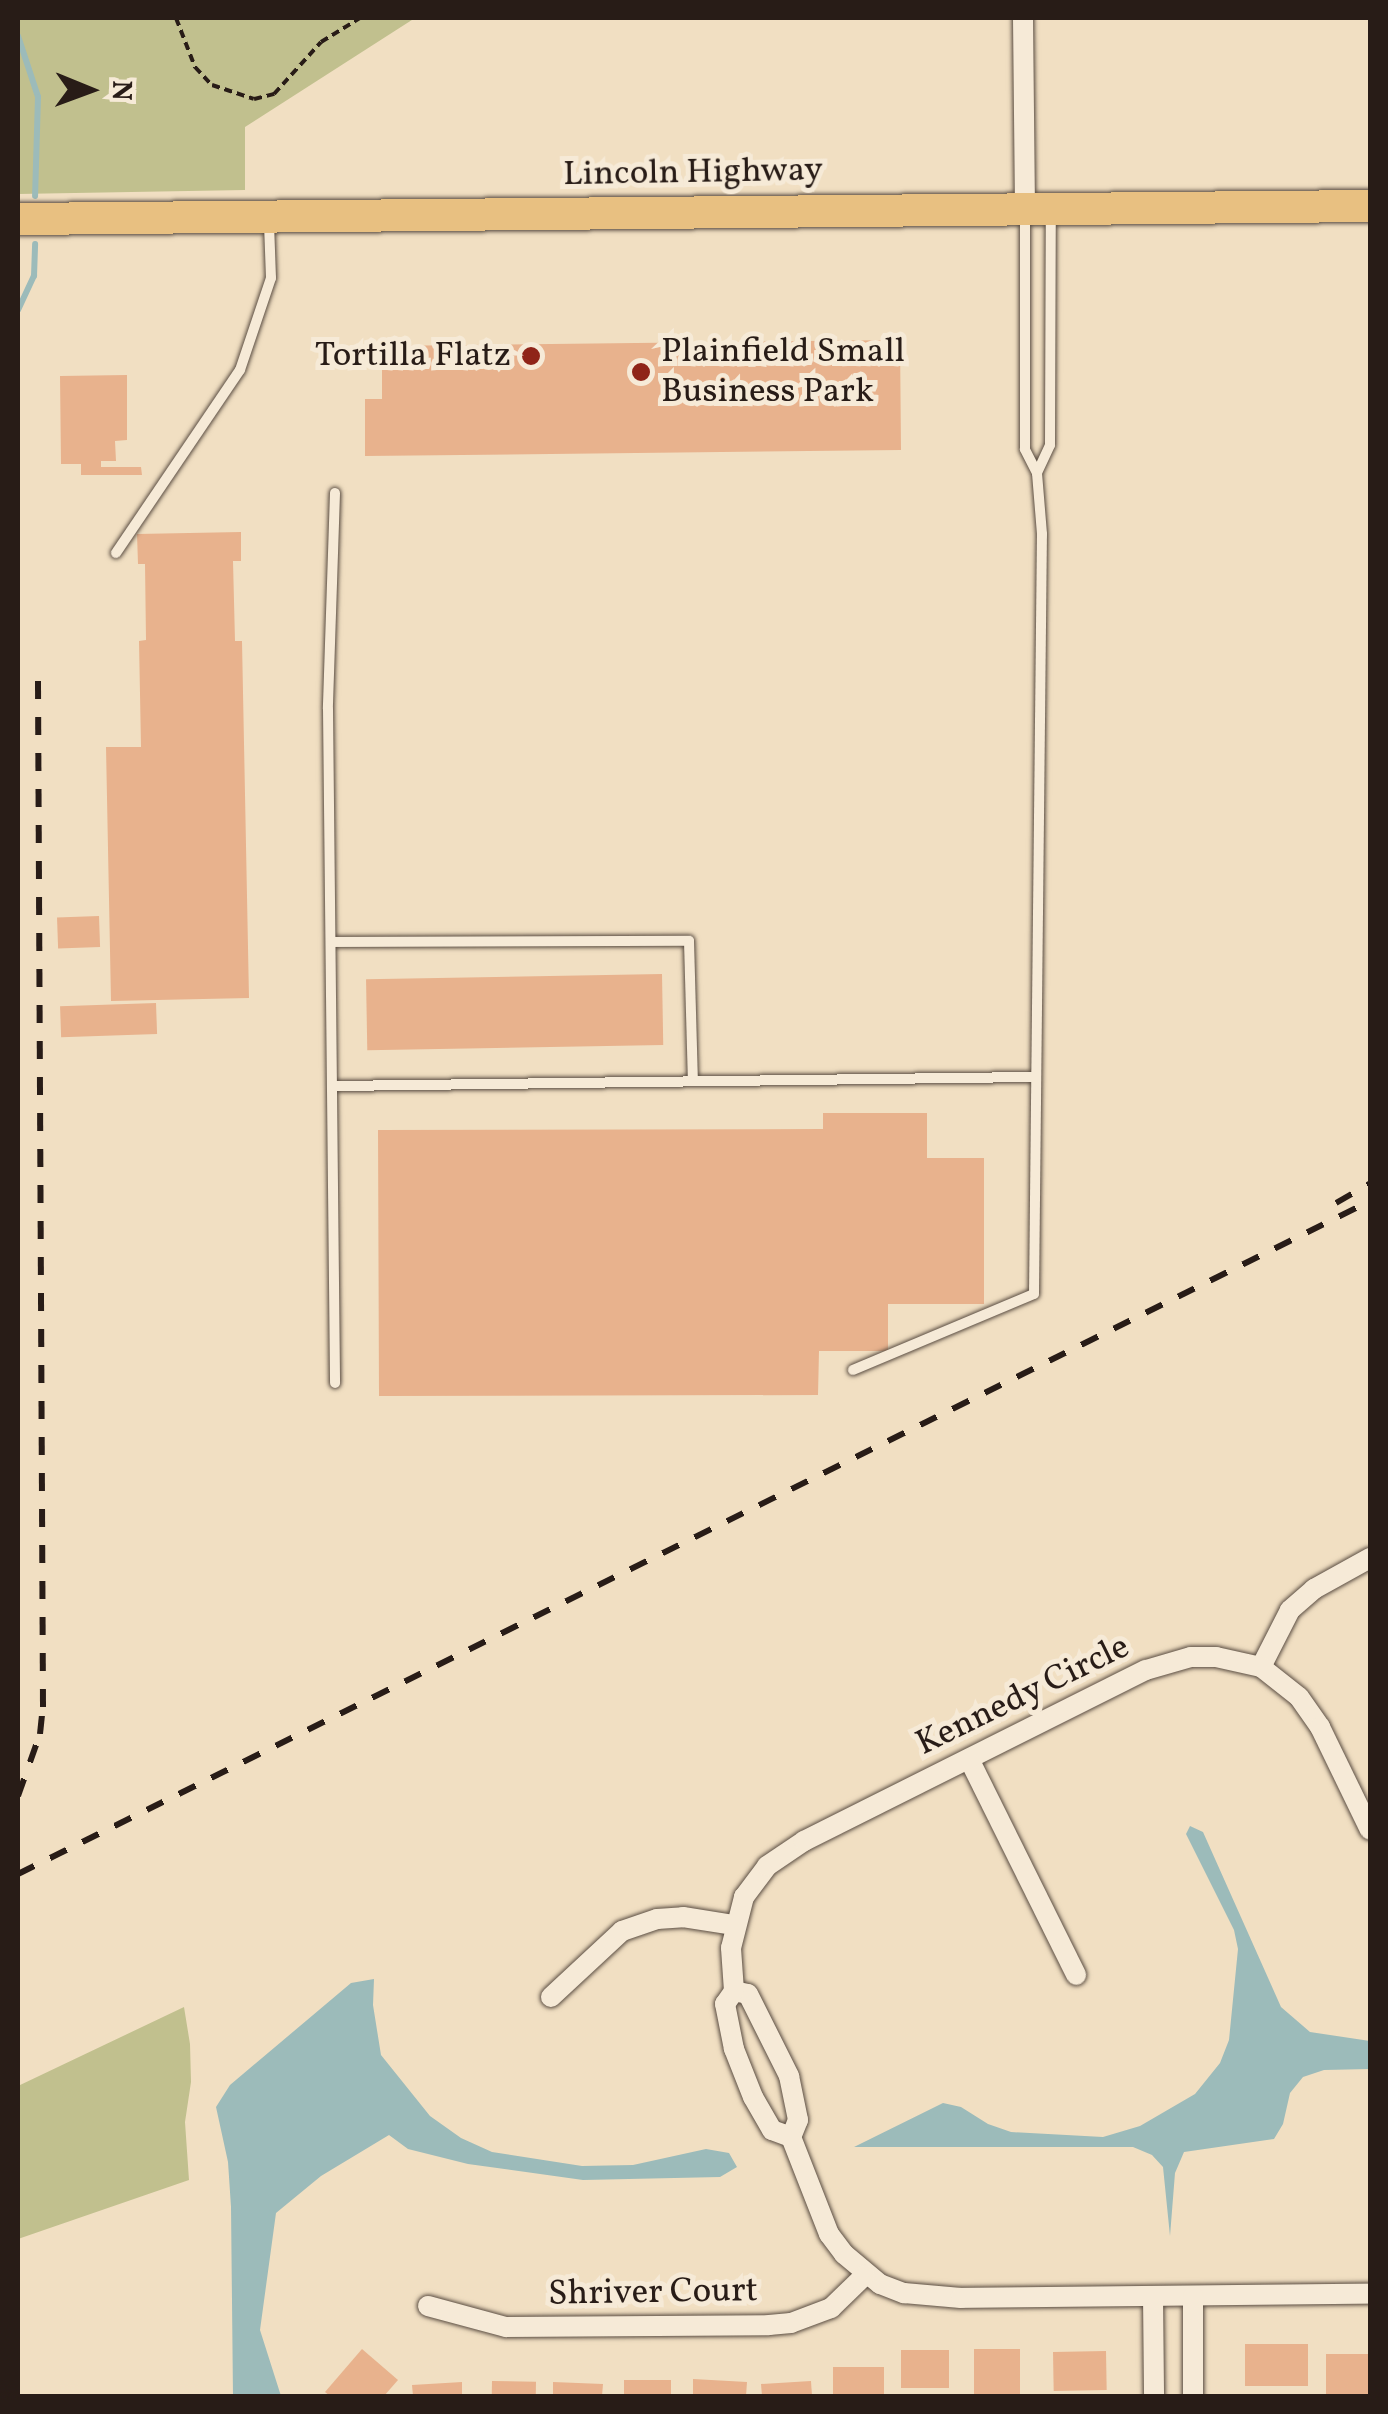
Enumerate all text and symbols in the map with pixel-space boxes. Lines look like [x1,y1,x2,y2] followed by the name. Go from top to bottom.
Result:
[40,40,140,140] north arrow
[101,80,140,101] text: N
[563,150,823,196] street label: Lincoln Highway
[661,331,905,413] place label: Plainfield Small Business Park
[315,335,511,377] place label: Tortilla Flatz
[520,345,542,367] marker: Tortilla Flatz
[630,361,652,383] marker: Plainfield Small Business Park
[909,1626,1137,1766] street label: Kennedy Circle
[548,2270,758,2316] street label: Shriver Court

